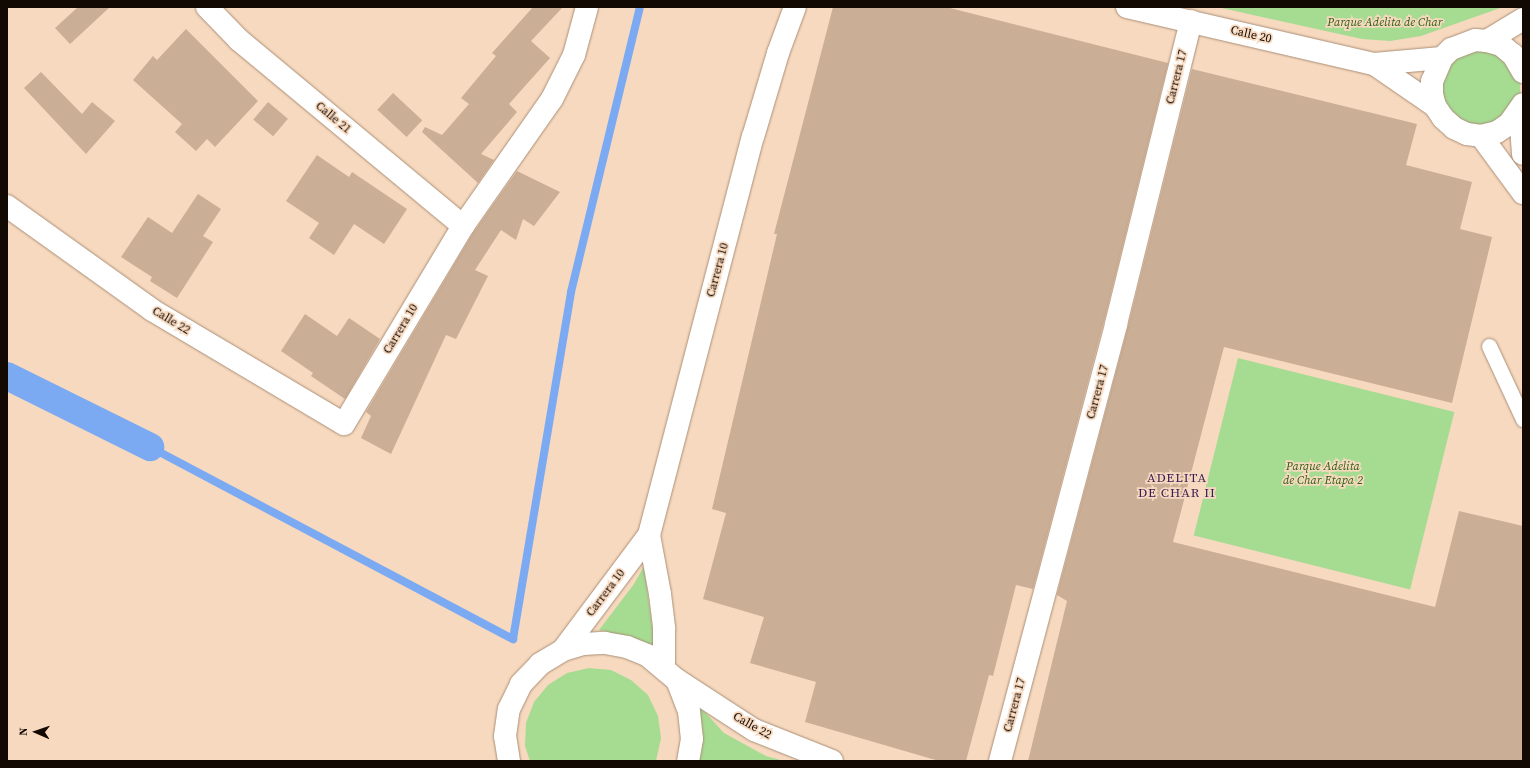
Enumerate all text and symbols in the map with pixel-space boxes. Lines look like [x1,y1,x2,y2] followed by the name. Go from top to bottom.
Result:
[1327,16,1443,30] park label: Parque Adelita de Char
[1229,23,1273,47] street label: Calle 20
[1163,48,1191,106] street label: Carrera 17
[312,99,354,137] street label: Calle 21
[704,241,732,299] street label: Carrera 10
[381,301,421,357] street label: Carrera 10
[149,304,193,338] street label: Calle 22
[1084,363,1112,421] street label: Carrera 17
[1283,460,1363,488] park label: Parque Adelita de Char Etapa 2
[1138,471,1216,502] district label: ADELITA DE CHAR II
[584,566,628,620] street label: Carrera 10
[1001,676,1029,734] street label: Carrera 17
[730,710,774,742] street label: Calle 22
[16,712,56,752] north arrow
[16,727,31,736] text: N

